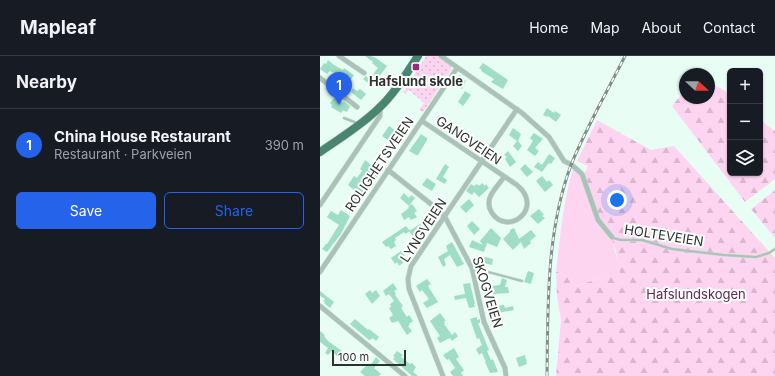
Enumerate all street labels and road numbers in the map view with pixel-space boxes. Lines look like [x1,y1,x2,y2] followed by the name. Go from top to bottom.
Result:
[433,112,505,168] street label: GANGVEIEN
[341,114,417,214] street label: ROLIGHETSVEIEN
[396,195,450,265] street label: LYNGVEIEN
[623,221,705,249] street label: HOLTEVEIEN
[470,254,506,330] street label: SKOGVEIEN

